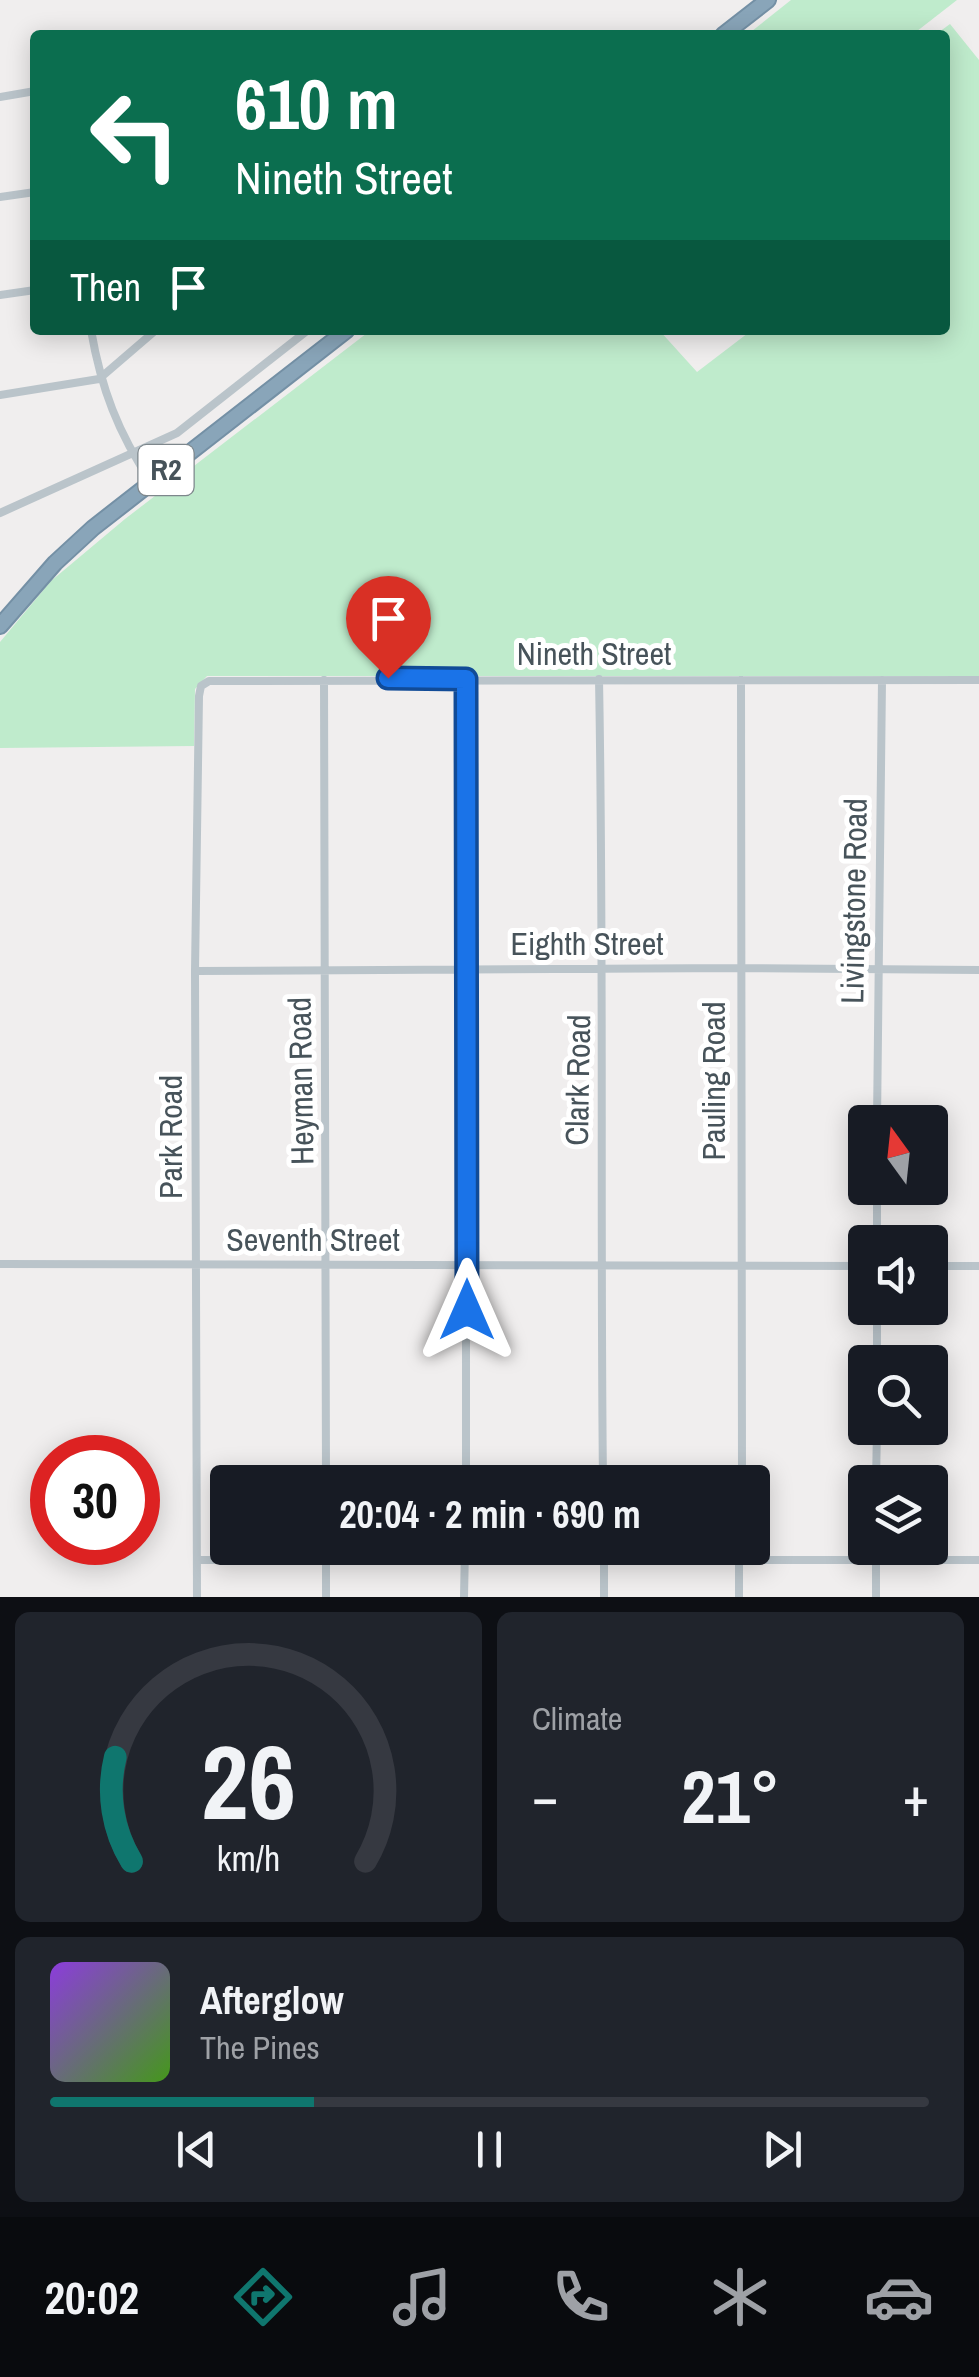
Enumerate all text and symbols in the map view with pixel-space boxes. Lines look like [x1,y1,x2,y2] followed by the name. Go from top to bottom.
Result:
[235,57,398,151] text: 610 m
[70,70,200,200] icon: left
[235,147,452,208] text: Nineth Street
[161,260,216,315] icon: arrive
[70,262,141,313] text: Then
[138,445,194,495] road number: R2
[346,576,431,679] pin
[361,591,416,646] icon: arrive
[517,632,671,675] street label: Nineth Street
[830,798,877,1004] street label: Livingstone Road
[510,922,664,965] street label: Eighth Street
[278,997,323,1165] street label: Heyman Road
[692,1001,735,1161] street label: Pauling Road
[555,1014,600,1146] street label: Clark Road
[149,1075,192,1199] street label: Park Road
[848,1105,948,1205] north arrow
[848,1105,948,1565] map controls
[226,1218,400,1261] street label: Seventh Street
[848,1225,948,1325] button: sound
[415,1258,519,1362] position arrow
[848,1345,948,1445] button: search
[30,1435,160,1565] speed limit sign: 30
[848,1465,948,1565] button: layers
[339,1489,641,1540] text: 20:04 · 2 min · 690 m
[532,1697,622,1740] text: Climate
[201,1711,296,1851] text: 26
[681,1745,780,1846] text: 21°
[532,1759,558,1833] text: −
[903,1759,929,1833] text: +
[217,1834,280,1882] text: km/h
[200,1975,344,2026] text: Afterglow
[200,2026,320,2069] text: The Pines
[169,2122,224,2177] icon: previous
[462,2122,517,2177] icon: pause
[755,2122,810,2177] icon: next
[228,2262,298,2332] icon: directions
[387,2262,457,2332] icon: music
[546,2262,616,2332] icon: phone
[705,2262,775,2332] icon: climate
[864,2262,934,2332] icon: car
[45,2267,139,2328] text: 20:02

